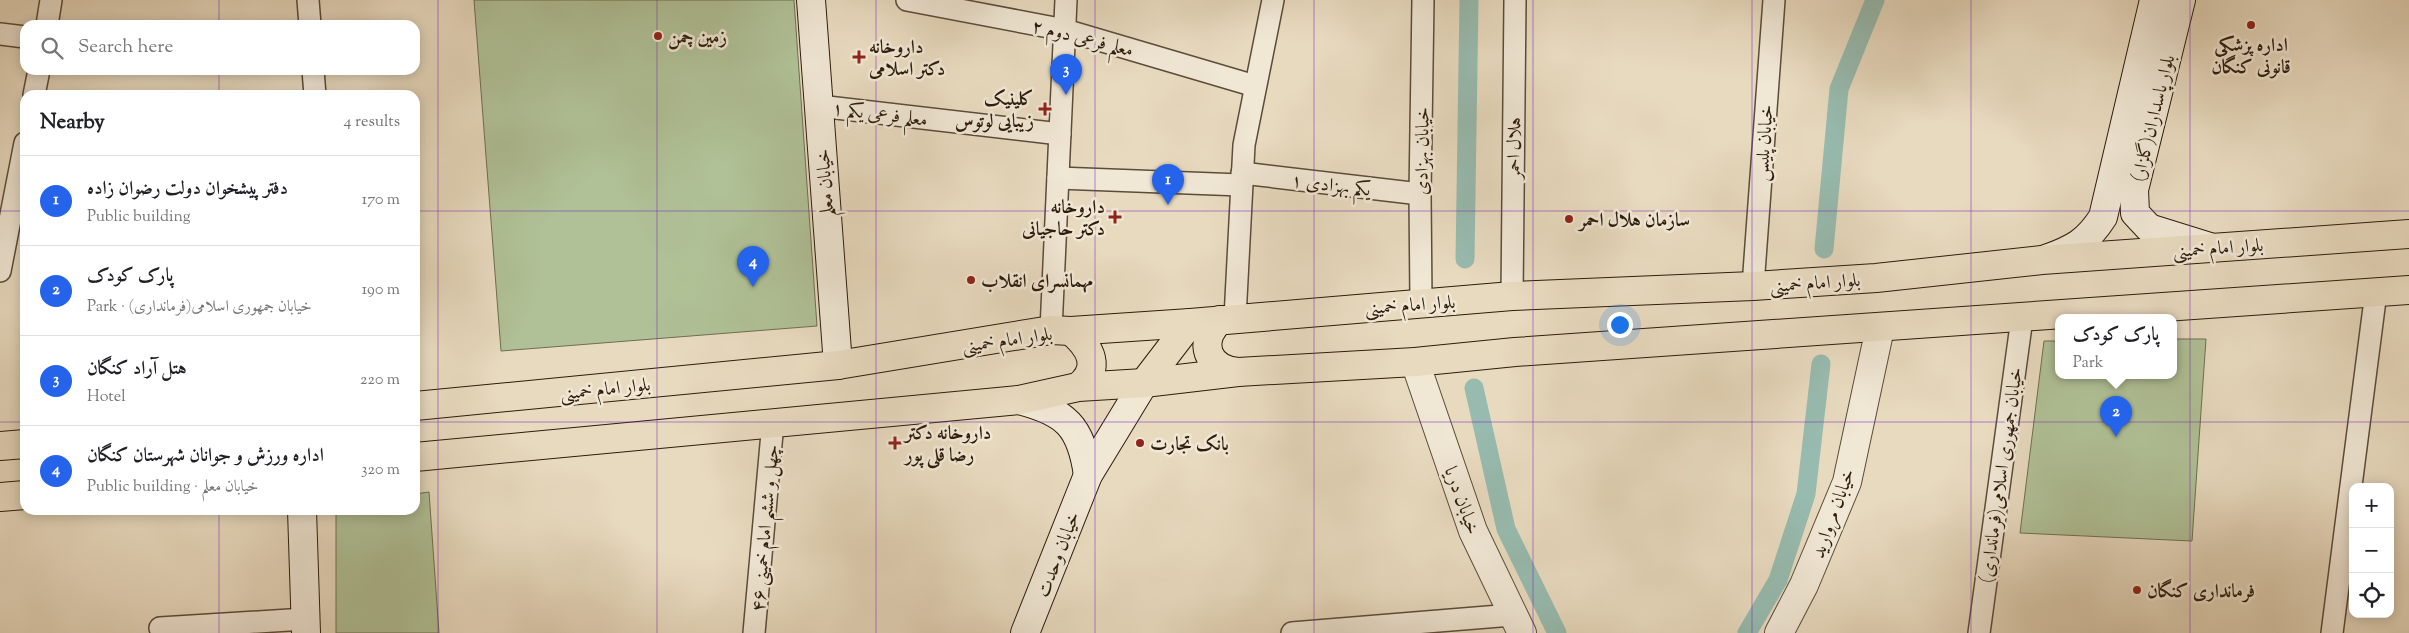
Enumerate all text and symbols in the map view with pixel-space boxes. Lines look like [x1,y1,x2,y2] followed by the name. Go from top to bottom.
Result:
[1028,14,1136,69] street label: معلم فرعی دوم ۲
[2245,19,2257,31] marker: اداره پزشکی قانونی کنگان
[20,20,420,75] search box
[668,25,727,52] place label: زمین چمن
[652,30,664,42] marker: زمین چمن
[2211,33,2291,82] place label: اداره پزشکی قانونی کنگان
[38,34,66,62] icon: search
[78,34,173,61] text: Search here
[868,35,945,84] place label: داروخانه دکتر اسلامی
[853,51,865,63] marker: داروخانه دکتر اسلامی
[2126,52,2183,185] street label: بلوار پاسداران(گلزار)
[1050,54,1082,95] pin: 3
[955,87,1034,136] place label: کلینیک زیبایی لوتوس
[830,96,929,139] street label: معلم فرعی یکم ۱
[1038,102,1052,116] marker: کلینیک زیبایی لوتوس
[1749,104,1782,182] street label: خیابان پلیس
[1409,107,1438,195] street label: خیابان بهزادی
[40,108,105,138] text: Nearby
[344,111,400,134] text: 4 results
[1501,117,1530,181] street label: هلال احمر
[811,148,846,218] street label: خیابان معلم
[1152,164,1184,205] pin: 1
[1289,168,1373,207] street label: یکم بهزادی ۱
[87,176,288,203] text: دفتر پیشخوان دولت رضوان زاده
[53,189,59,212] text: 1
[362,189,400,212] text: 170 m
[1021,195,1105,244] place label: داروخانه دکتر حاجیانی
[87,206,191,229] text: Public building
[1577,208,1690,235] place label: سازمان هلال احمر
[1109,211,1121,223] marker: داروخانه دکتر حاجیانی
[1563,213,1575,225] marker: سازمان هلال احمر
[2172,233,2265,267] street label: بلوار امام خمینی
[737,246,769,287] pin: 4
[87,263,173,290] text: پارک کودک
[1769,268,1862,302] street label: بلوار امام خمینی
[981,269,1093,296] place label: مهمانسرای انقلاب
[965,274,977,286] marker: مهمانسرای انقلاب
[52,279,60,302] text: 2
[362,279,400,302] text: 190 m
[1364,290,1457,324] street label: بلوار امام خمینی
[87,296,312,319] text: Park · خیابان جمهوری اسلامی(فرمانداری)
[1607,312,1633,338] your location
[2055,314,2177,379] popup
[960,322,1054,362] street label: بلوار امام خمینی
[2073,322,2159,349] text: پارک کودک
[2073,352,2103,375] text: Park
[87,356,187,383] text: هتل آراد کنگان
[1974,366,2031,585] street label: خیابان جمهوری اسلامی(فرمانداری)
[53,369,59,392] text: 3
[360,369,400,392] text: 220 m
[559,372,652,410] street label: بلوار امام خمینی
[87,386,126,409] text: Hotel
[2100,396,2132,437] pin: 2
[903,421,991,470] place label: داروخانه دکتر رضا قلی پور
[1150,432,1229,459] place label: بانک تجارت
[889,437,901,449] marker: داروخانه دکتر رضا قلی پور
[1134,437,1146,449] marker: بانک تجارت
[87,443,324,470] text: اداره ورزش و جوانان شهرستان کنگان
[746,444,791,613] street label: چهل و ششم امام خمینی ۴۶
[52,459,60,482] text: 4
[361,459,400,482] text: 320 m
[1436,463,1485,539] street label: خیابان دریا
[1806,465,1863,562] street label: خیابان مروارید
[87,476,259,499] text: Public building · خیابان معلم
[2349,483,2394,618] map controls
[2349,483,2394,528] button: +
[1031,508,1088,602] street label: خیابان وحدت
[2349,528,2394,573] button: −
[2349,573,2394,618] button: locate
[2147,578,2255,606] place label: فرمانداری کنگان
[2131,584,2143,596] marker: فرمانداری کنگان

